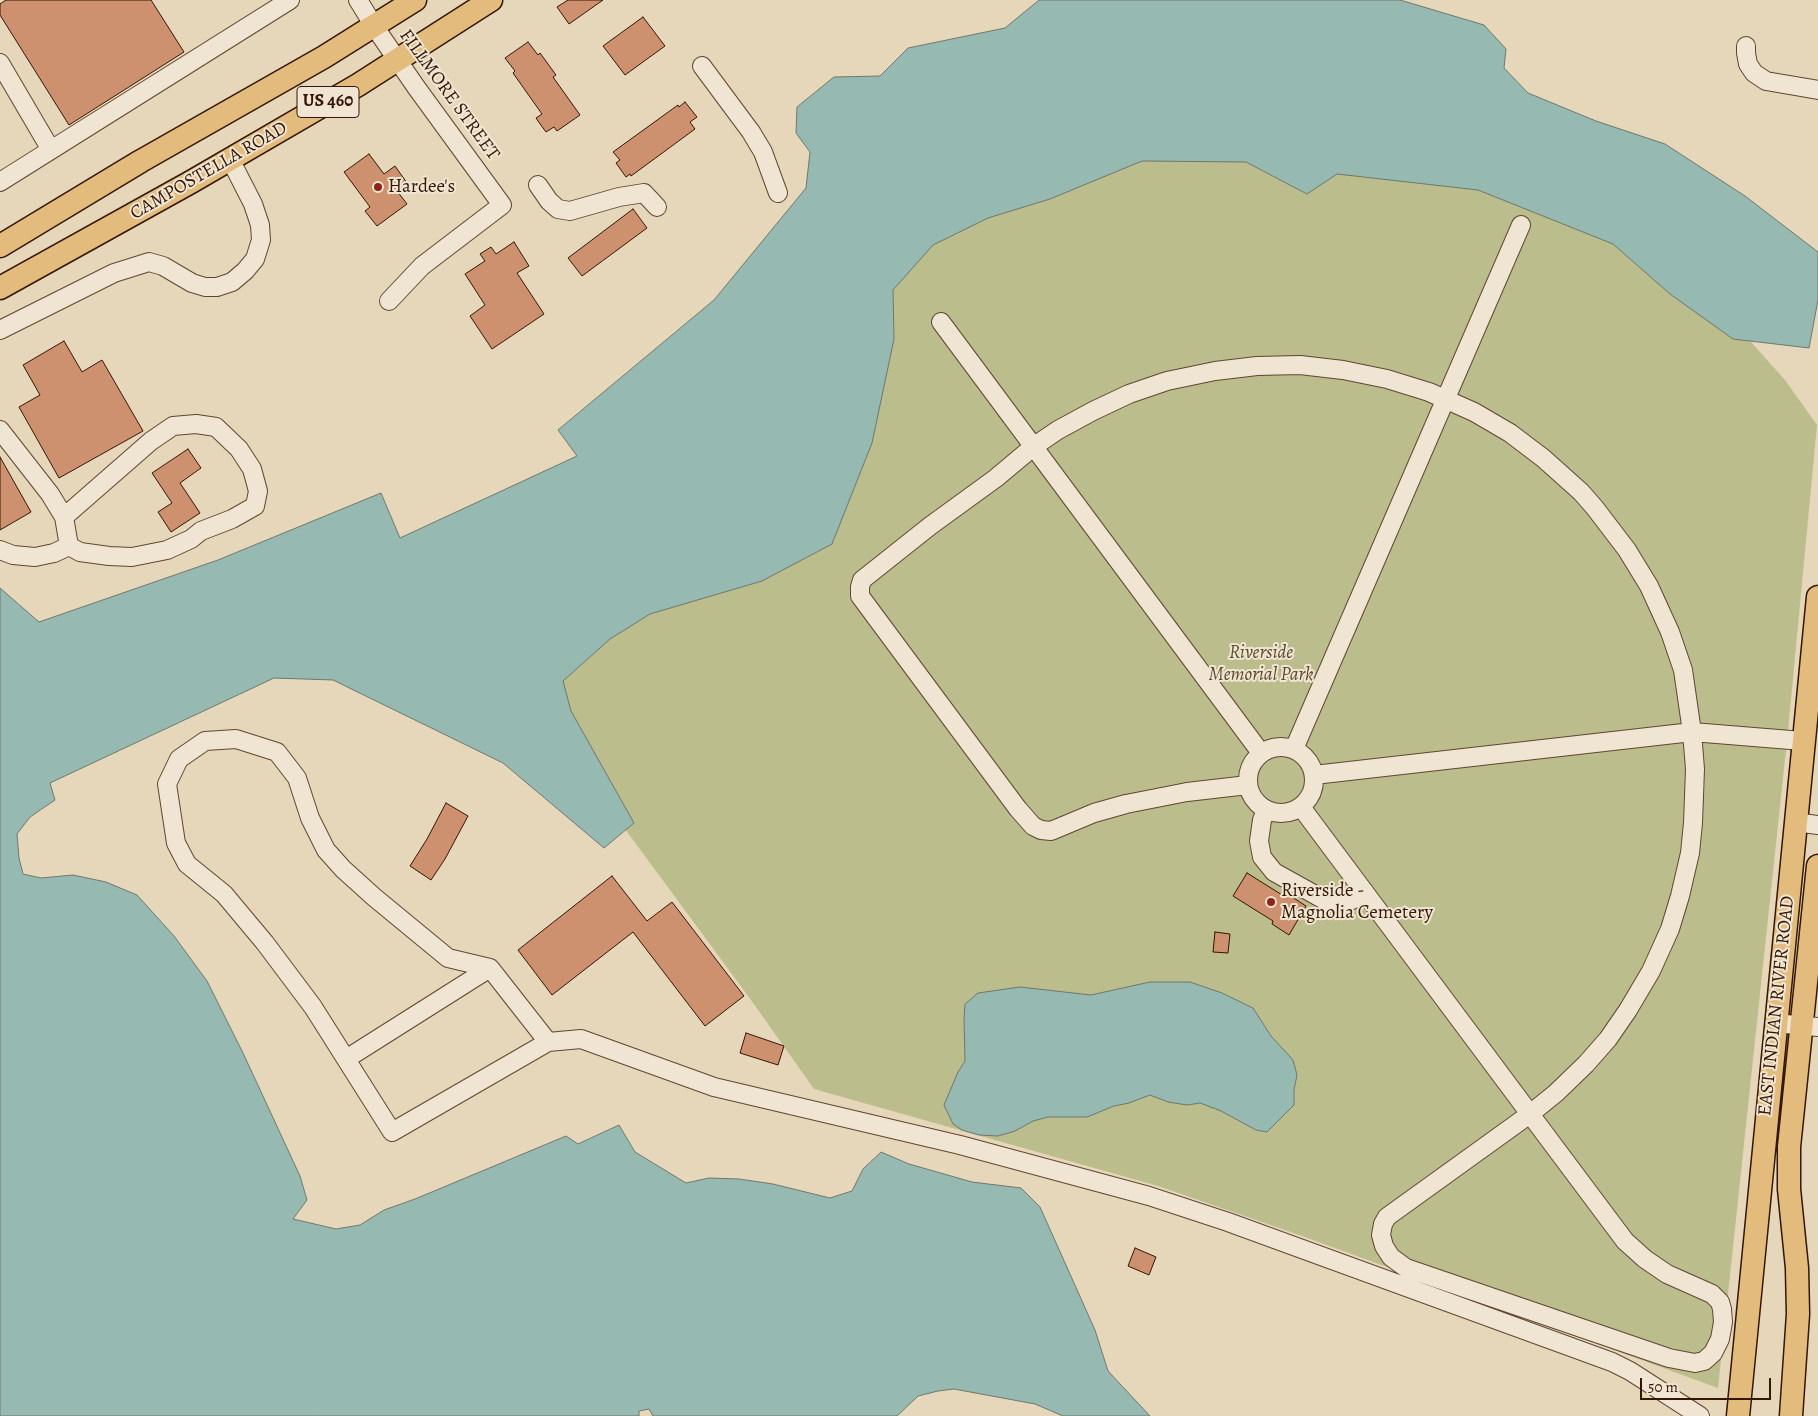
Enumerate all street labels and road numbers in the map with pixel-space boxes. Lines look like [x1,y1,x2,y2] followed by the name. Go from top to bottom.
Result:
[394,25,504,165] street label: FILLMORE STREET
[297,86,359,118] road number: US 460
[126,117,292,225] street label: CAMPOSTELLA ROAD
[1754,895,1800,1117] street label: EAST INDIAN RIVER ROAD

